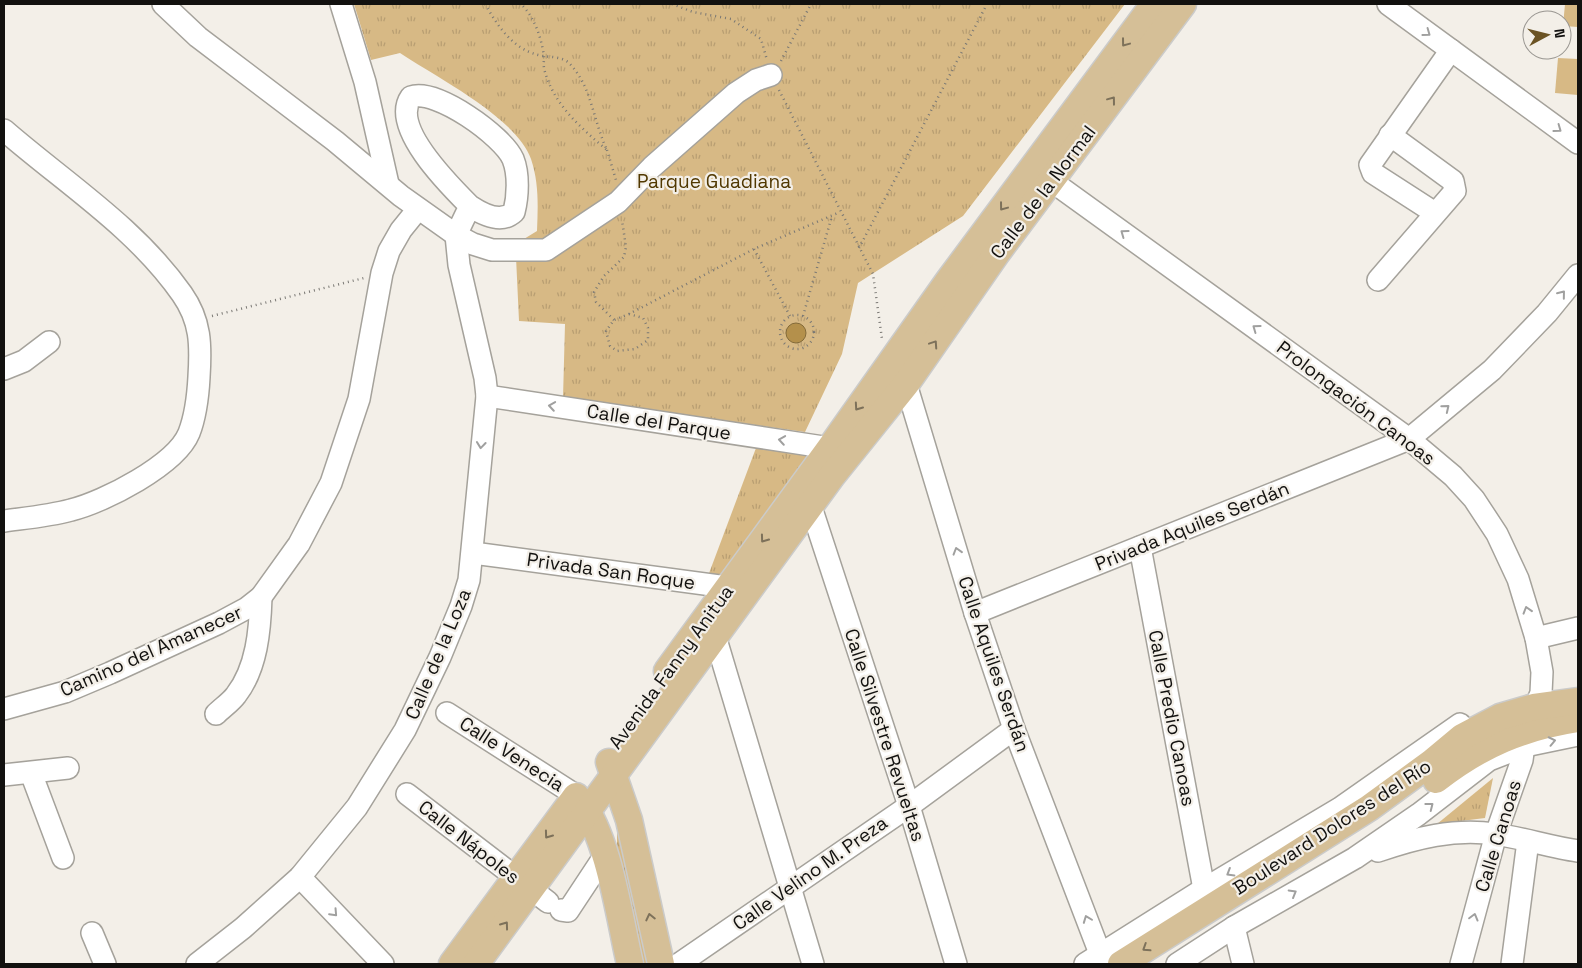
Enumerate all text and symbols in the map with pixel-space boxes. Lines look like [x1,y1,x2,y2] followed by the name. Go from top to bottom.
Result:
[1522,10,1572,60] north arrow
[1421,27,1431,36] one-way arrow
[1550,28,1569,39] text: N
[1123,37,1131,46] one-way arrow
[1105,96,1115,105] one-way arrow
[985,120,1101,264] street label: Calle de la Normal
[1552,123,1562,132] one-way arrow
[637,169,791,194] park label: Parque Guadiana
[1000,201,1009,211] one-way arrow
[1120,230,1130,239] one-way arrow
[1557,291,1566,300] one-way arrow
[1253,326,1262,334] one-way arrow
[1272,335,1440,471] street label: Prolongación Canoas
[928,340,937,350] one-way arrow
[585,398,733,446] street label: Calle del Parque
[548,401,556,412] one-way arrow
[855,401,864,411] one-way arrow
[1441,404,1450,413] one-way arrow
[778,436,786,446] one-way arrow
[476,441,487,449] one-way arrow
[1091,476,1293,576] street label: Privada Aquiles Serdán
[761,534,770,543] one-way arrow
[525,547,697,595] street label: Privada San Roque
[952,548,962,556] one-way arrow
[952,573,1036,755] street label: Calle Aquiles Serdán
[603,580,739,754] street label: Avenida Fanny Anitua
[399,585,477,723] street label: Calle de la Loza
[56,600,246,702] street label: Camino del Amanecer
[1523,606,1533,614] one-way arrow
[839,625,931,845] street label: Calle Silvestre Revueltas
[1143,628,1201,808] street label: Calle Predio Canoas
[455,711,569,797] street label: Calle Venecia
[1547,736,1556,747] one-way arrow
[1228,754,1436,900] street label: Boulevard Dolores del Río
[1469,777,1527,895] street label: Calle Canoas
[413,795,525,889] street label: Calle Nápoles
[1424,803,1433,811] one-way arrow
[728,810,892,936] street label: Calle Velino M. Preza
[545,829,554,839] one-way arrow
[1227,867,1236,877] one-way arrow
[1288,890,1297,900] one-way arrow
[328,907,337,916] one-way arrow
[646,912,656,921] one-way arrow
[1468,913,1479,922] one-way arrow
[1083,915,1093,923] one-way arrow
[499,921,508,931] one-way arrow
[1142,942,1151,951] one-way arrow

